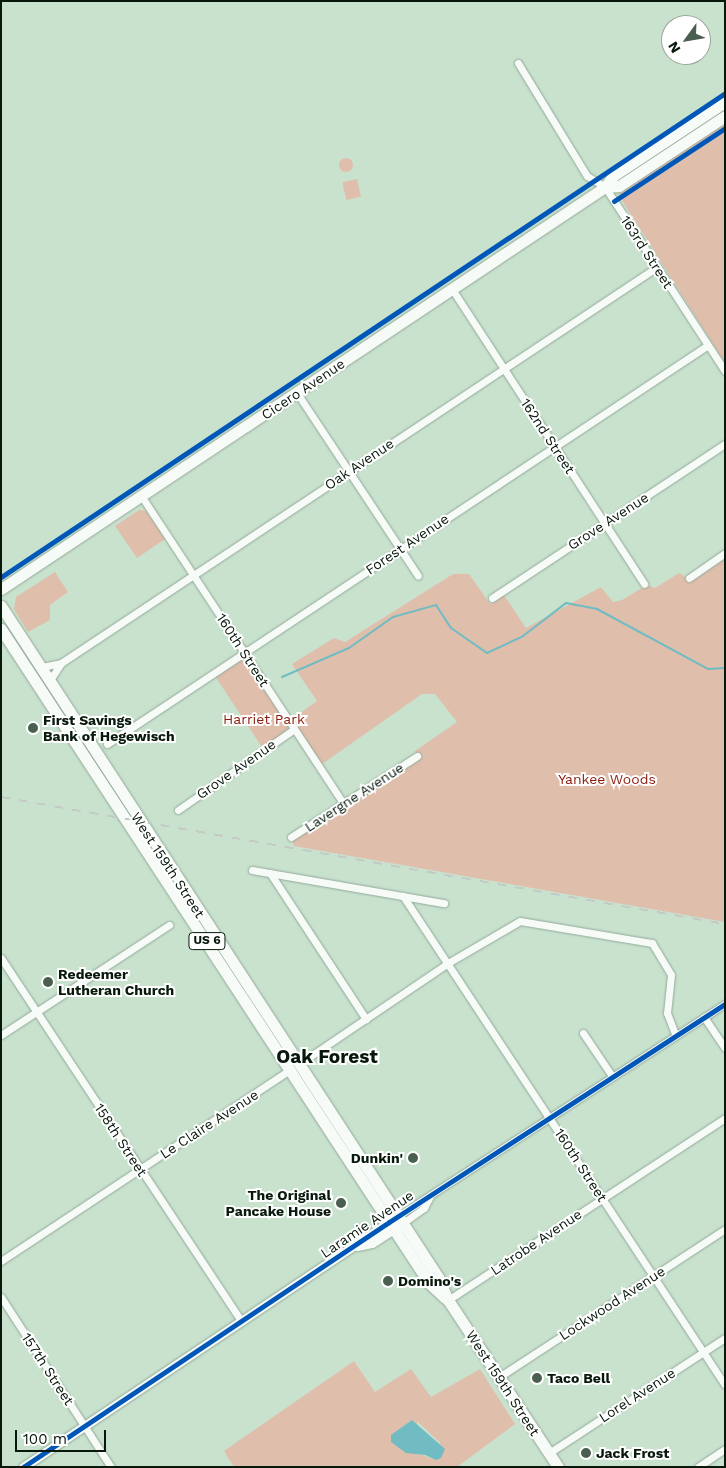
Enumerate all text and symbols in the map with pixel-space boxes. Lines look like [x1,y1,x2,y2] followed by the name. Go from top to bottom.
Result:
[661,15,711,65] north arrow
[665,39,684,56] text: N
[617,212,677,292] street label: 163rd Street
[258,355,348,423] street label: Cicero Avenue
[517,395,579,477] street label: 162nd Street
[321,434,397,494] street label: Oak Avenue
[564,488,652,554] street label: Grove Avenue
[362,510,452,578] street label: Forest Avenue
[213,610,273,690] street label: 160th Street
[223,711,305,727] park label: Harriet Park
[43,712,175,744] place label: First Savings Bank of Hegewisch
[27,722,39,734] marker: First Savings Bank of Hegewisch
[193,735,279,803] street label: Grove Avenue
[301,759,407,835] street label: Lavergne Avenue
[558,771,656,787] park label: Yankee Woods
[128,809,208,921] street label: West 159th Street
[188,931,226,950] road number: US 6
[58,966,174,999] place label: Redeemer Lutheran Church
[42,976,54,988] marker: Redeemer Lutheran Church
[276,1046,378,1068] district label: Oak Forest
[156,1086,262,1162] street label: Le Claire Avenue
[91,1100,151,1180] street label: 158th Street
[551,1125,611,1205] street label: 160th Street
[351,1150,403,1166] place label: Dunkin'
[407,1152,419,1164] marker: Dunkin'
[225,1187,331,1220] place label: The Original Pancake House
[317,1187,417,1261] street label: Laramie Avenue
[335,1197,347,1209] marker: The Original Pancake House
[487,1205,585,1279] street label: Latrobe Avenue
[556,1262,668,1344] street label: Lockwood Avenue
[398,1273,461,1289] place label: Domino's
[382,1275,394,1287] marker: Domino's
[463,1327,543,1439] street label: West 159th Street
[18,1330,78,1408] street label: 157th Street
[595,1364,679,1426] street label: Lorel Avenue
[547,1370,610,1386] place label: Taco Bell
[531,1372,543,1384] marker: Taco Bell
[18,1420,109,1452] scale bar
[23,1430,67,1448] text: 100 m
[596,1445,669,1461] place label: Jack Frost
[580,1447,592,1459] marker: Jack Frost

